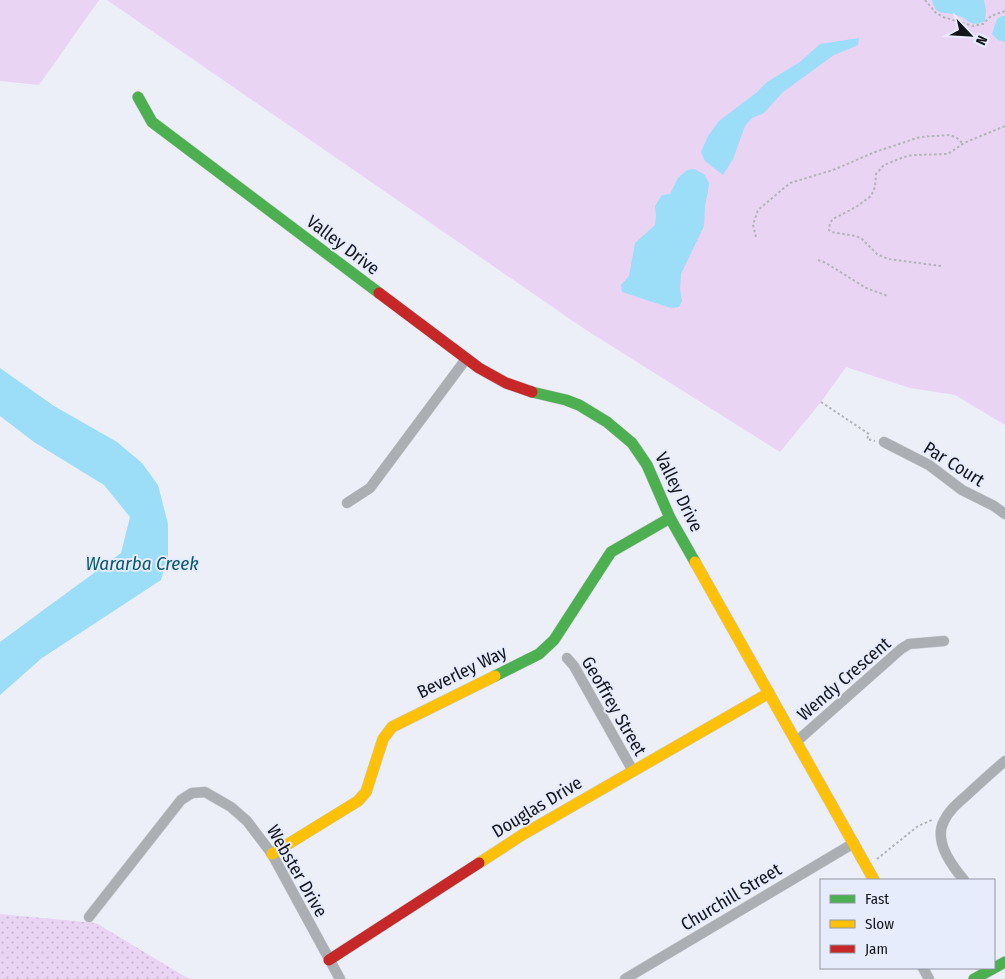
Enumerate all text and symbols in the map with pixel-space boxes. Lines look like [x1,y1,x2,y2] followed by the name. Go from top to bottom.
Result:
[945,10,995,60] north arrow
[972,33,991,48] text: N
[302,210,384,280] street label: Valley Drive
[919,437,989,491] street label: Par Court
[650,449,708,535] street label: Valley Drive
[85,552,199,575] water label: Wararba Creek
[793,632,895,726] street label: Wendy Crescent
[414,641,510,703] street label: Beverley Way
[577,653,651,760] street label: Geoffrey Street
[488,771,586,842] street label: Douglas Drive
[262,821,332,921] street label: Webster Drive
[677,858,785,936] street label: Churchill Street
[820,879,995,969] legend
[865,890,889,908] text: Fast
[865,915,894,933] text: Slow
[865,940,888,958] text: Jam

